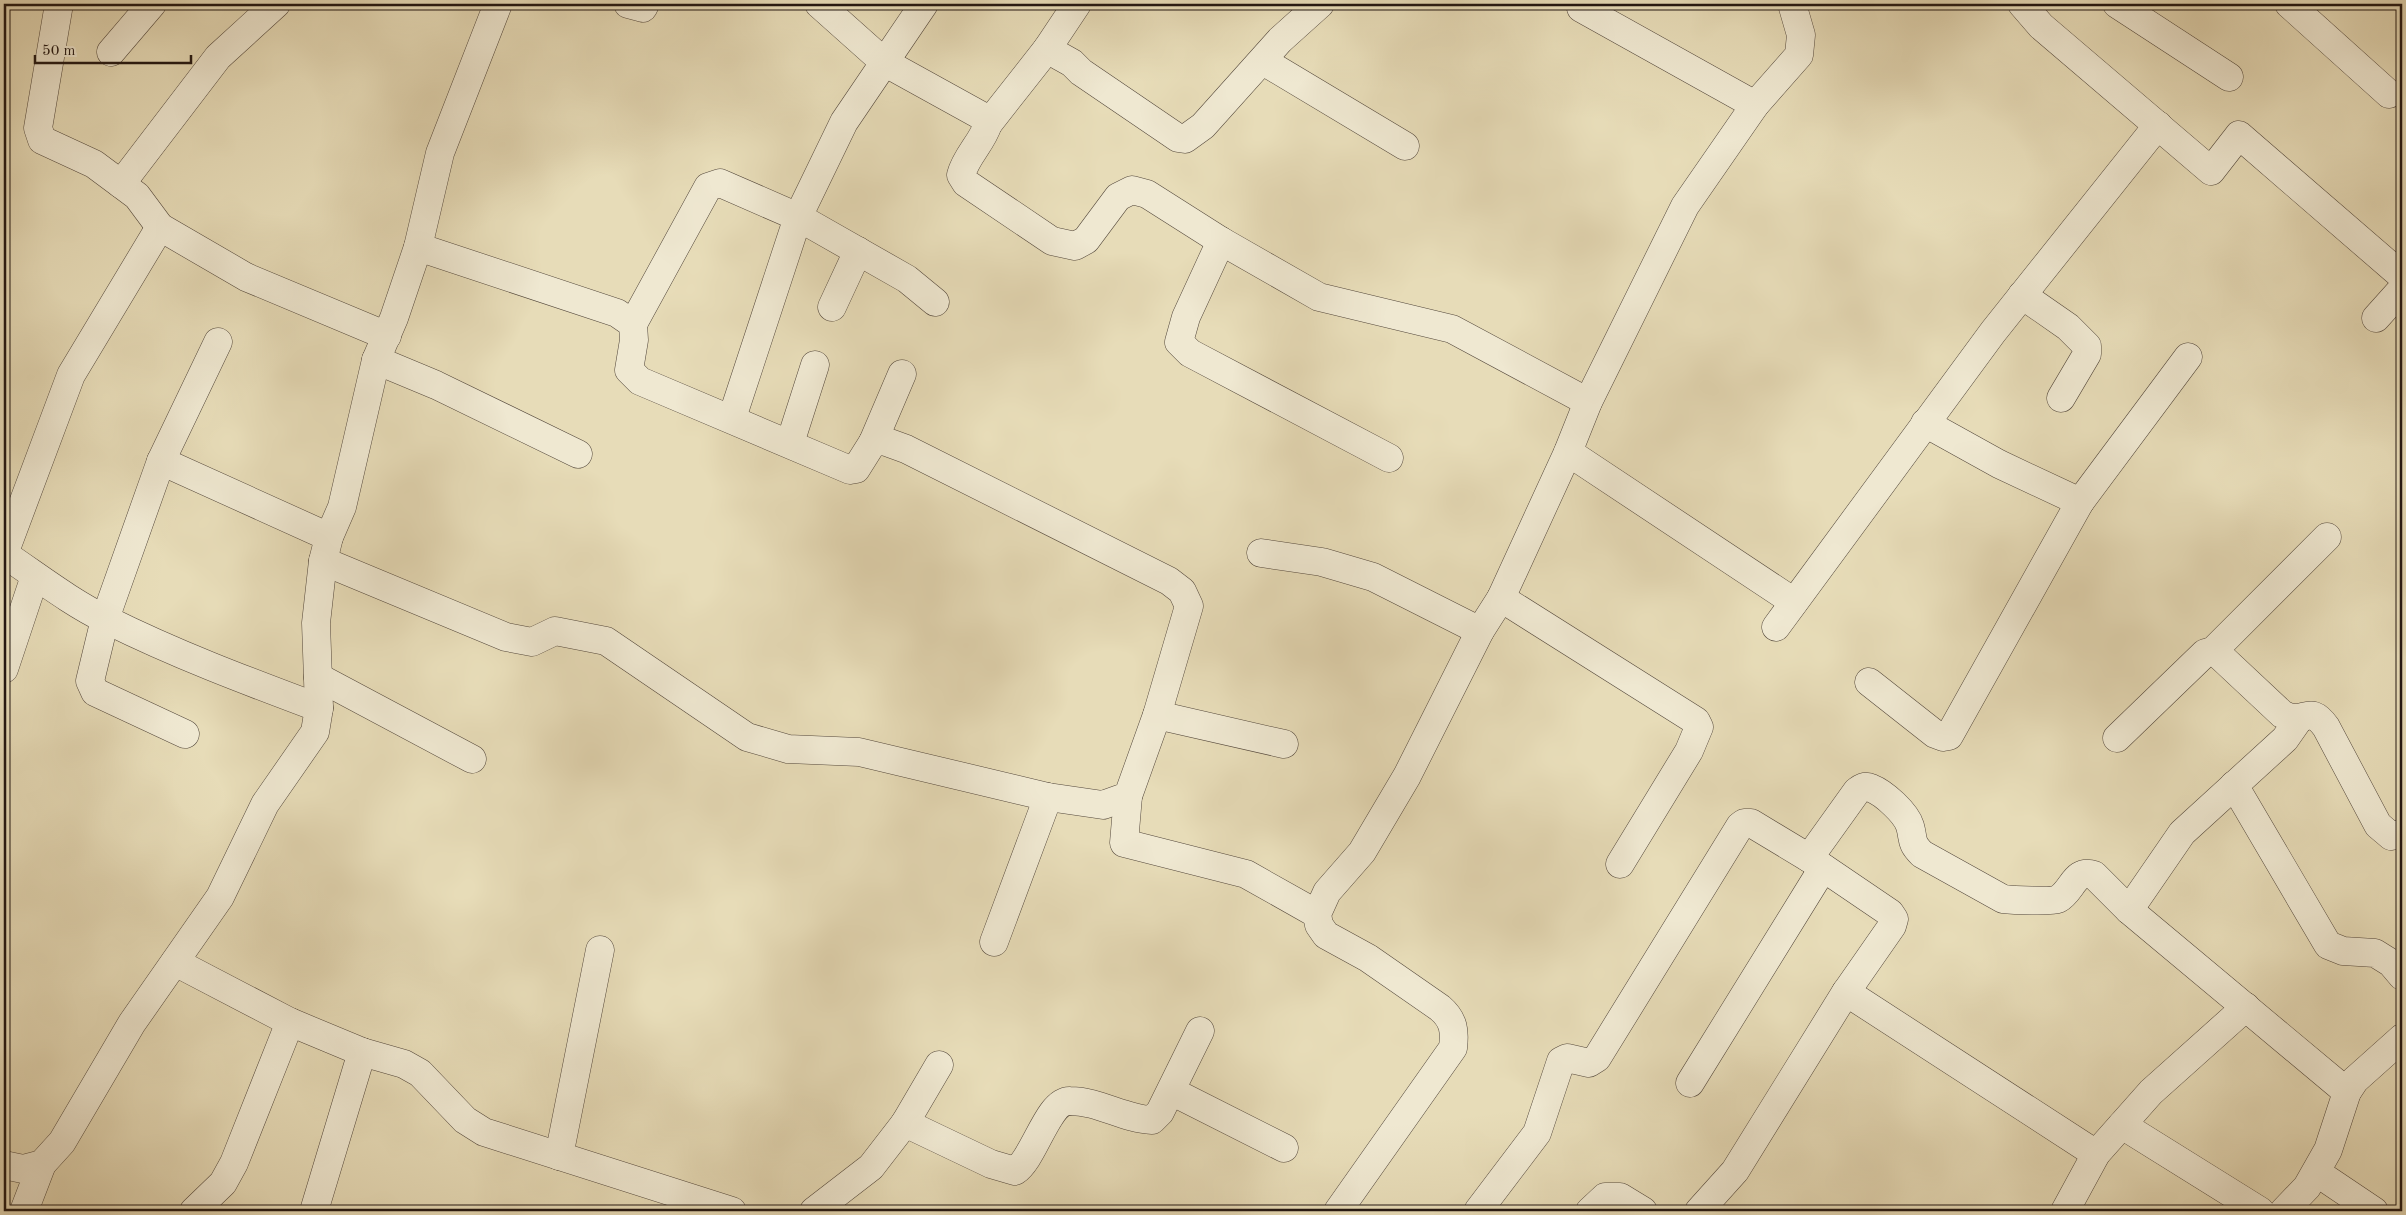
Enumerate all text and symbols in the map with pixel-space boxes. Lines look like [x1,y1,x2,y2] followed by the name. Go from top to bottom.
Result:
[35,32,191,64] scale bar
[42,44,76,59] text: 50 m

